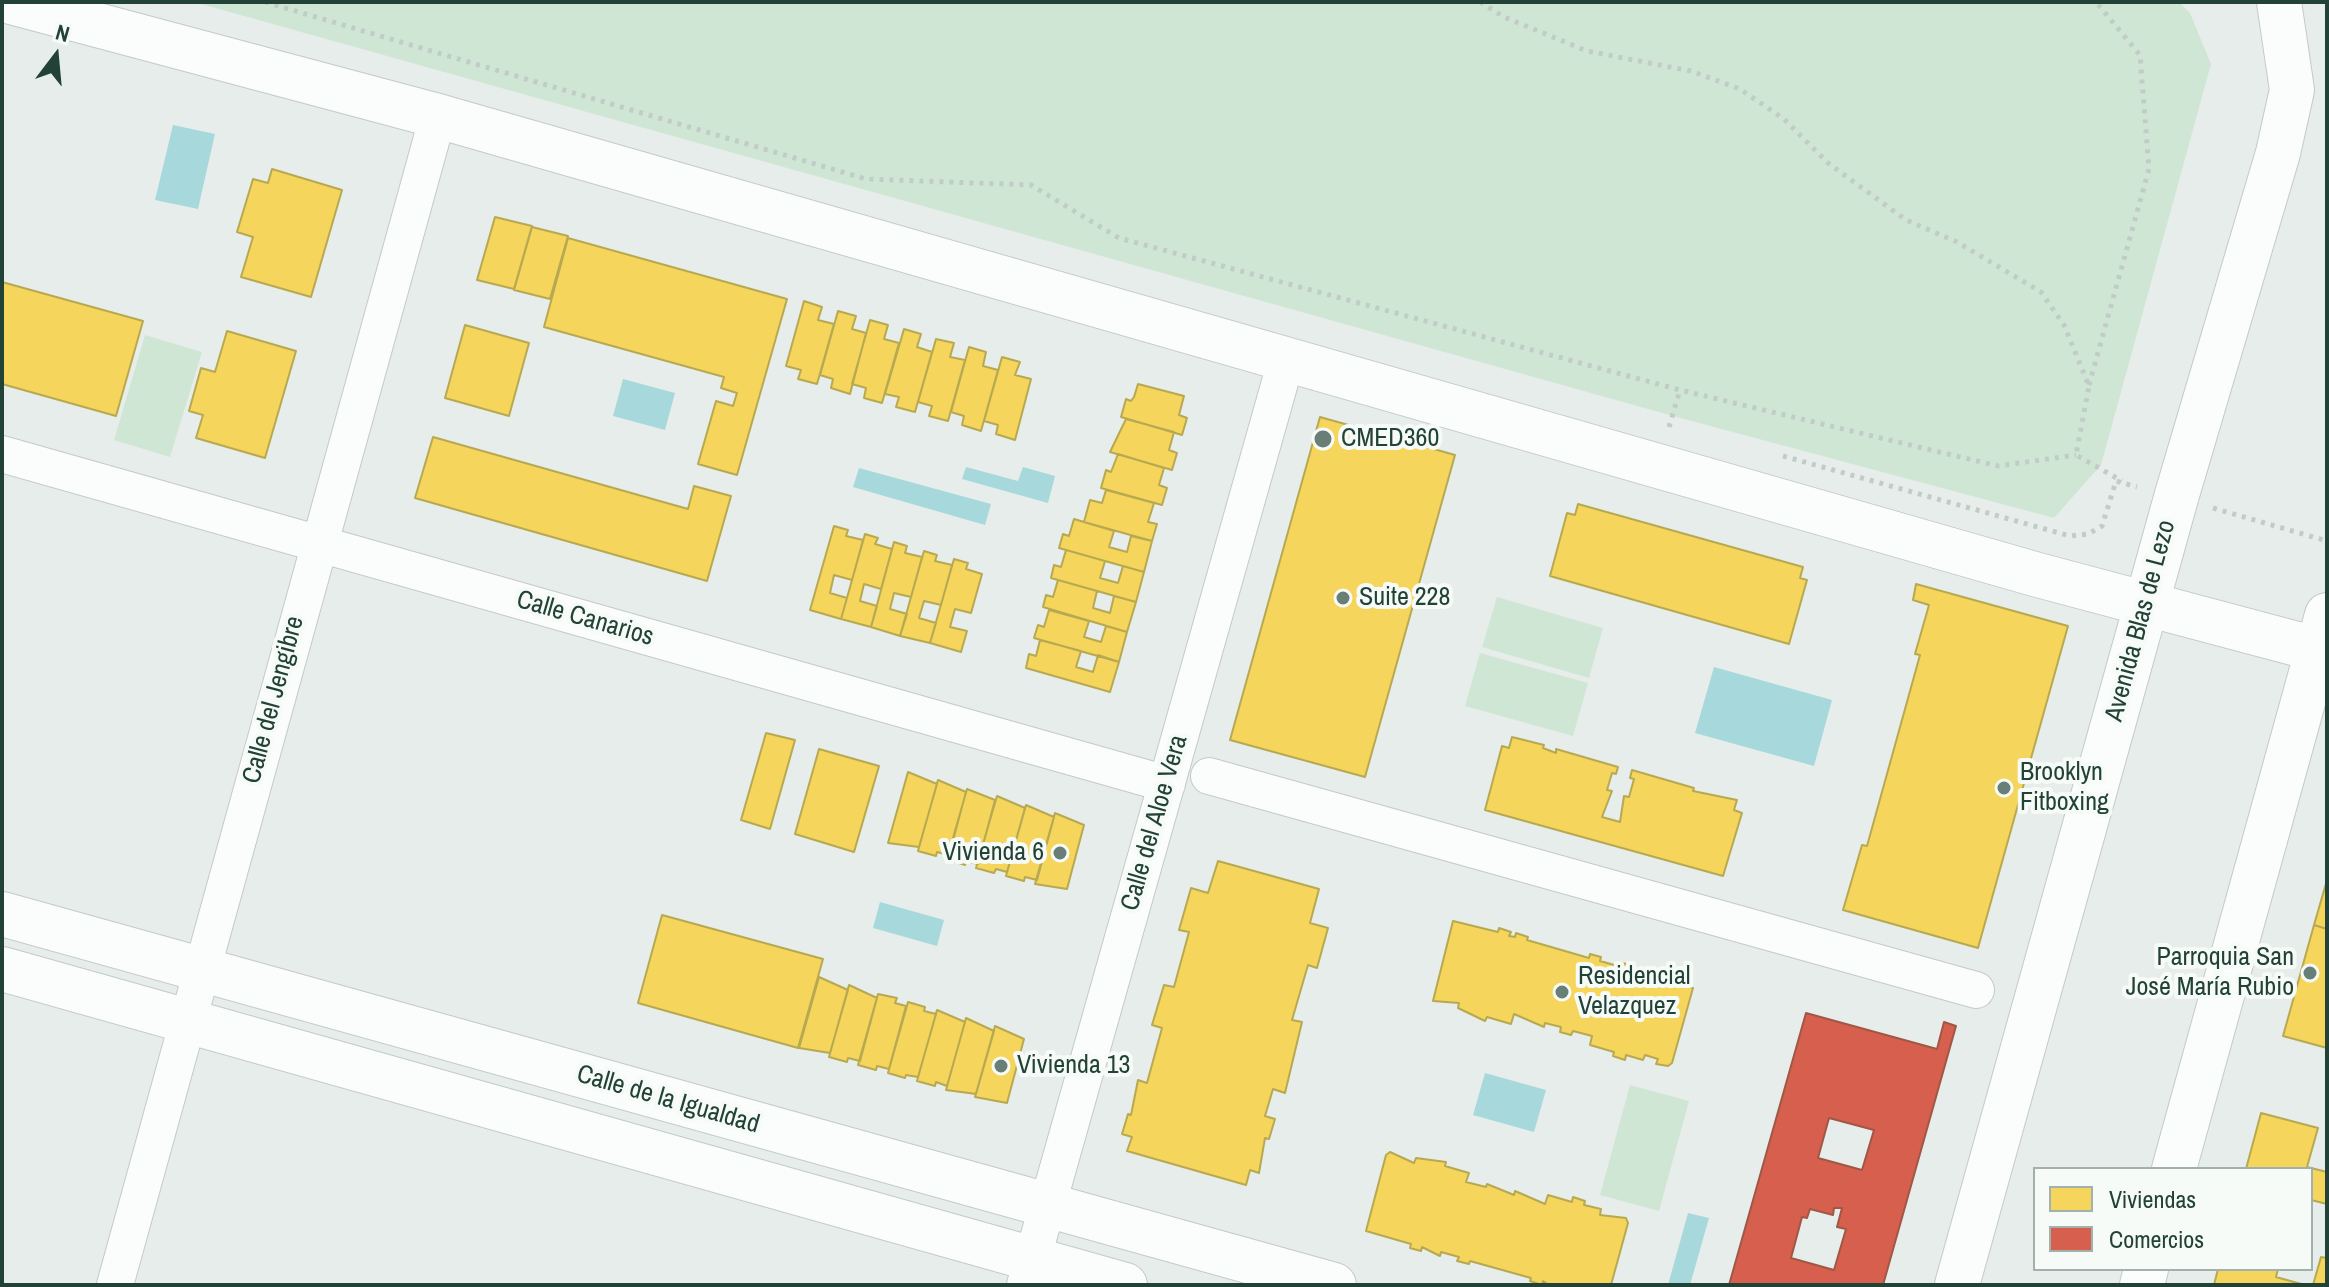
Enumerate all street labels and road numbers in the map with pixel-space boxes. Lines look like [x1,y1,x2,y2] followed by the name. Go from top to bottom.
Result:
[2099,517,2183,725] street label: Avenida Blas de Lezo
[513,585,657,653] street label: Calle Canarios
[237,613,311,787] street label: Calle del Jengibre
[1115,732,1195,914] street label: Calle del Aloe Vera
[573,1059,763,1141] street label: Calle de la Igualdad

